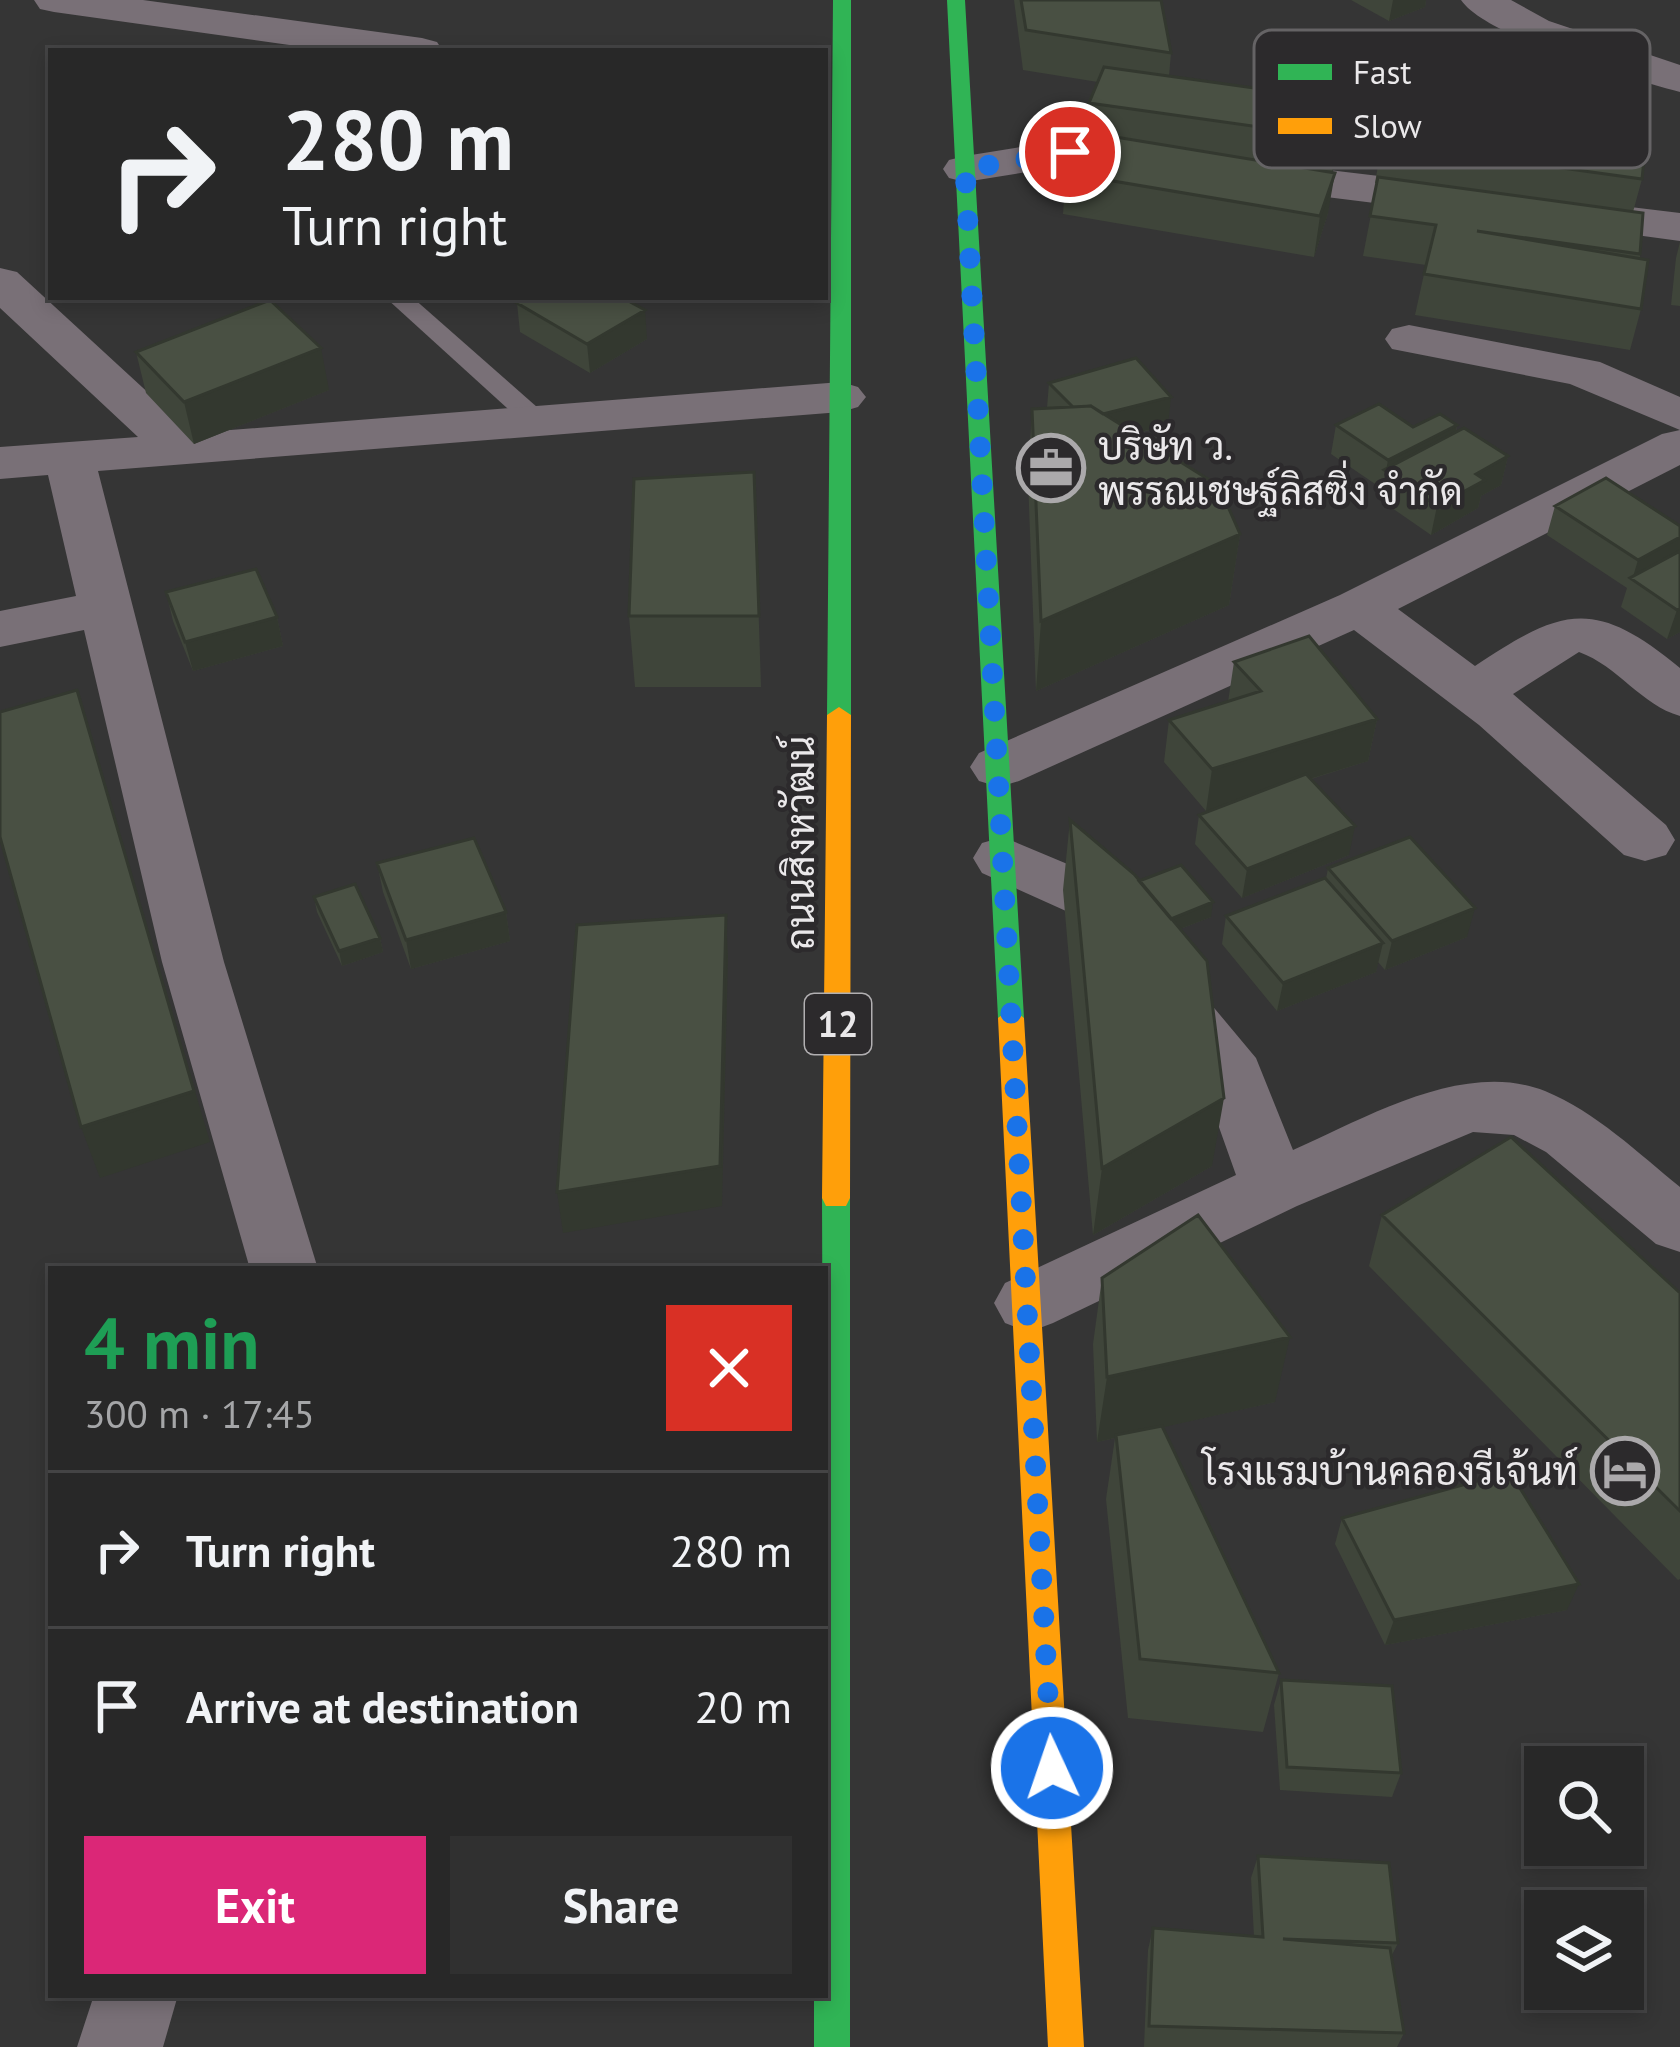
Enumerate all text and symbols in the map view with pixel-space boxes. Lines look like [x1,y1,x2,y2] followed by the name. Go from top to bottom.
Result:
[1254,30,1650,168] legend
[1353,50,1412,93] text: Fast
[282,84,514,193] text: 280 m
[84,96,240,252] icon: right
[1019,101,1121,203] pin
[1353,104,1422,147] text: Slow
[1037,119,1103,185] icon: arrive
[282,190,507,260] text: Turn right
[1098,420,1463,517] place label: บริษัท ว. พรรณเชษฐ์ลิสซิ่ง จำกัด
[1016,433,1086,503] office icon: บริษัท ว. พรรณเชษฐ์ลิสซิ่ง จำกัด
[774,736,825,950] street label: ถนนสิงหวัฒน์
[805,994,871,1054] road number: 12
[84,1296,260,1389] text: 4 min
[666,1305,792,1431] button: close
[84,1388,315,1439] text: 300 m · 17:45
[1590,1436,1660,1506] hotel icon: โรงแรมบ้านคลองรีเจ้นท์
[1200,1445,1578,1496] place label: โรงแรมบ้านคลองรีเจ้นท์
[84,1517,150,1583] icon: right
[186,1521,375,1579] text: Turn right
[670,1521,792,1579] text: 280 m
[84,1673,150,1739] icon: arrive
[186,1677,579,1735] text: Arrive at destination
[694,1677,792,1735] text: 20 m
[989,1705,1115,1831] position arrow
[1524,1746,1644,2010] map controls
[1524,1746,1644,1866] button: search
[84,1836,426,1974] button: Exit
[450,1836,792,1974] button: Share
[1524,1890,1644,2010] button: layers

